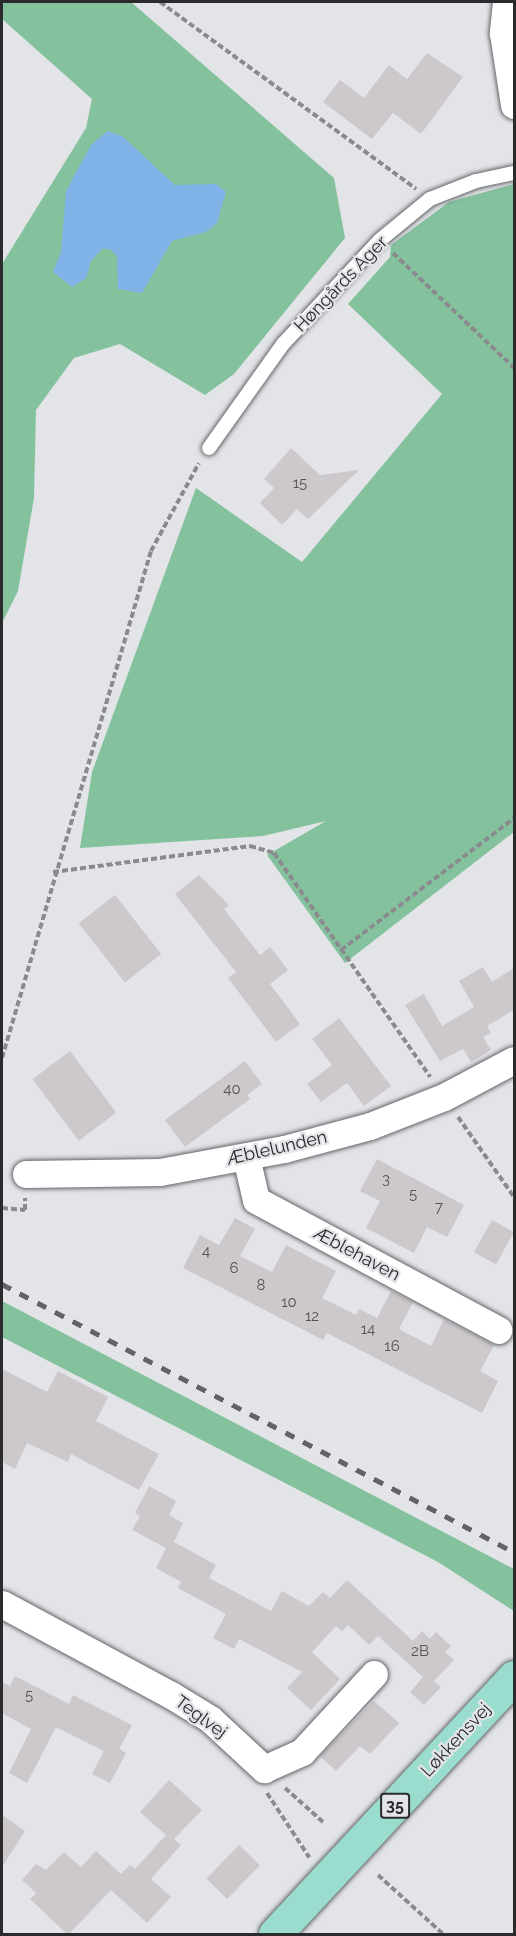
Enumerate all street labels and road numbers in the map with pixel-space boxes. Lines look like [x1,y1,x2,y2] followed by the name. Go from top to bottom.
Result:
[290,231,392,337] street label: Høngårds Ager
[225,1126,329,1170] street label: Æblelunden
[310,1222,404,1286] street label: Æblehaven
[171,1691,231,1743] street label: Teglvej
[416,1699,496,1781] street label: Løkkensvej
[380,1793,410,1819] road number: 35

